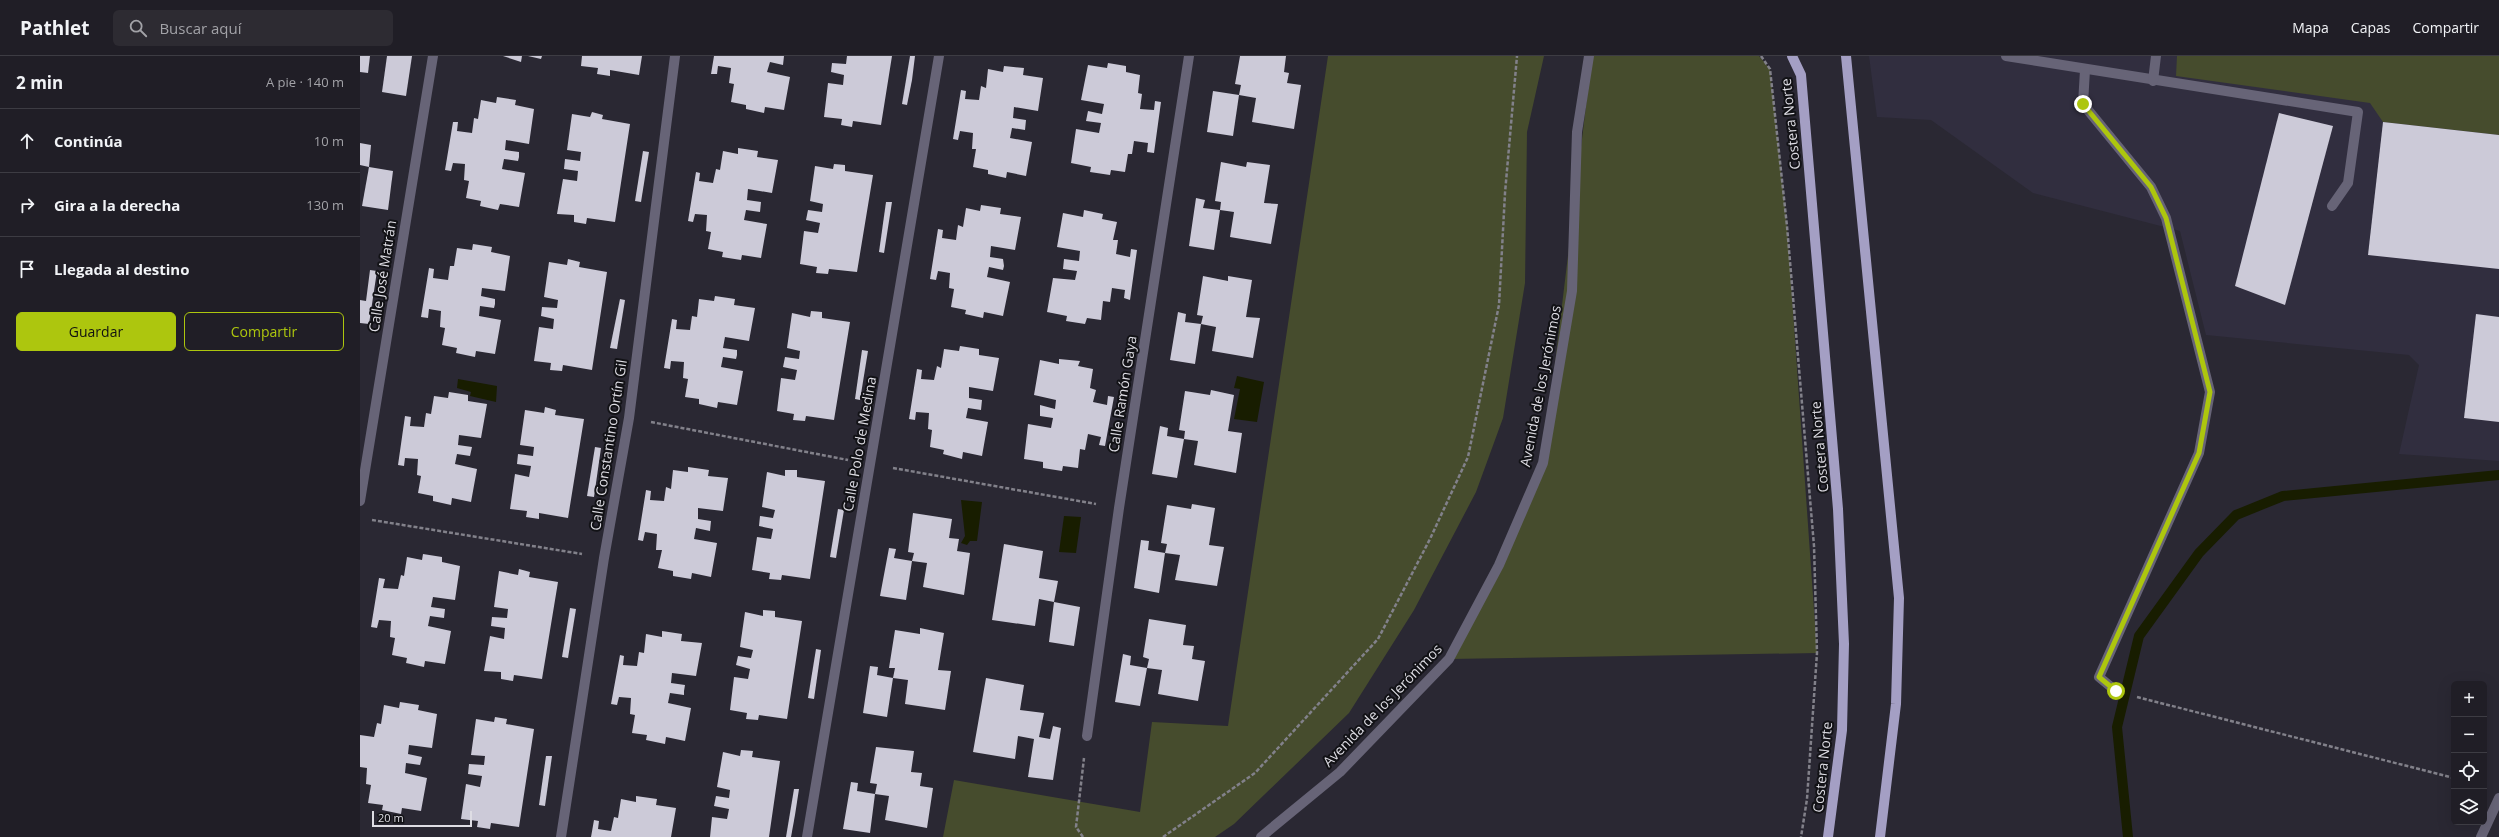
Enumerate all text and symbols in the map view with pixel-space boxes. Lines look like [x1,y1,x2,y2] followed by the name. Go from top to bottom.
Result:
[113,10,393,46] search box
[20,15,89,41] text: Pathlet
[127,17,149,39] icon: search
[159,18,242,38] text: Buscar aquí
[2292,18,2329,37] text: Mapa
[2351,18,2390,37] text: Capas
[2412,18,2479,37] text: Compartir
[16,71,63,94] text: 2 min
[266,73,344,91] text: A pie · 140 m
[1776,77,1804,170] street label: Costera Norte
[2074,95,2092,113] route end
[16,130,38,152] icon: ahead
[54,131,123,151] text: Continúa
[314,132,344,150] text: 10 m
[16,194,38,216] icon: right
[54,195,180,215] text: Gira a la derecha
[306,196,344,214] text: 130 m
[364,219,400,333] street label: Calle José Matrán
[16,258,38,280] icon: arrive
[54,259,189,279] text: Llegada al destino
[1515,303,1565,468] street label: Avenida de los Jerónimos
[16,312,176,351] button: Guardar
[184,312,344,351] button: Compartir
[1103,334,1141,454] street label: Calle Ramón Gaya
[585,358,631,532] street label: Calle Constantino Ortín Gil
[838,375,880,513] street label: Calle Polo de Medina
[1806,400,1832,493] street label: Costera Norte
[1318,639,1446,771] street label: Avenida de los Jerónimos
[2451,681,2487,825] map controls
[2451,681,2487,717] button: +
[2107,682,2125,700] route start
[2451,717,2487,753] button: −
[1808,720,1836,813] street label: Costera Norte
[2451,753,2487,789] button: locate
[2451,789,2487,825] button: layers
[372,809,472,828] scale bar
[378,810,404,825] text: 20 m

